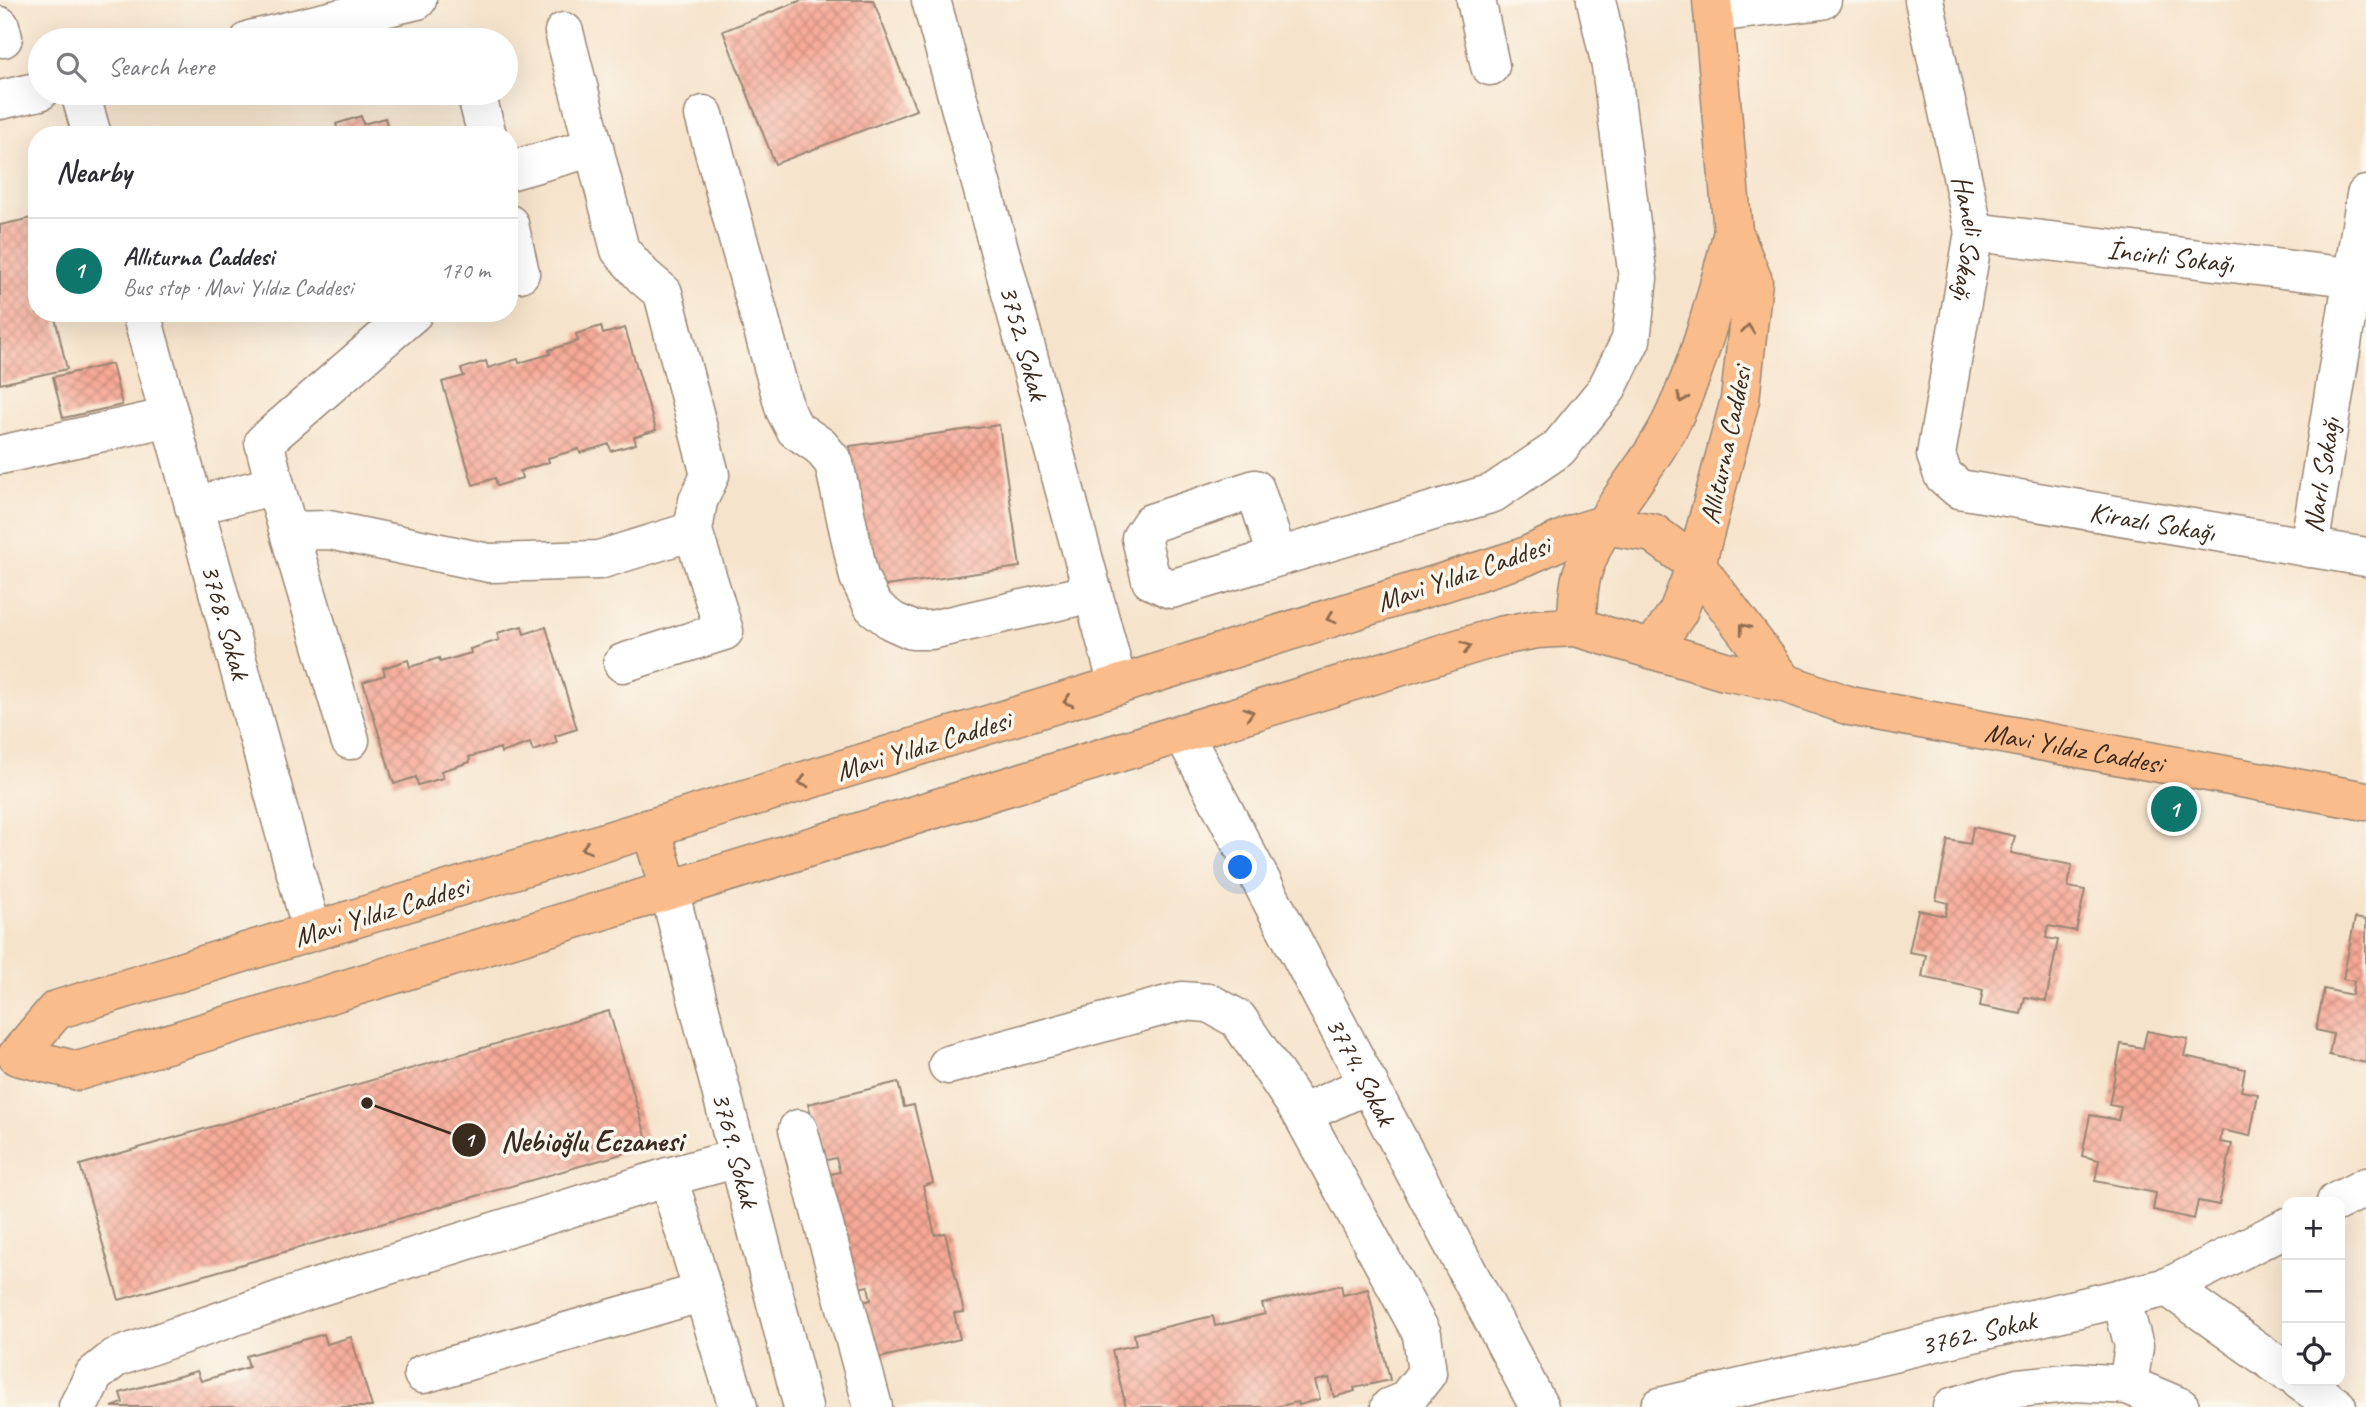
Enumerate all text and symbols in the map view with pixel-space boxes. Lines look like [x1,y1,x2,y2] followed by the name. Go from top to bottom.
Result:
[28,28,518,105] search box
[52,48,90,86] icon: search
[108,50,214,83] text: Search here
[56,153,132,191] text: Nearby
[1944,172,1992,304] street label: Haneli Sokağı
[2105,231,2237,281] street label: İncirli Sokağı
[123,240,274,273] text: Allıturna Caddesi
[74,256,84,285] text: 1
[441,256,490,285] text: 170 m
[123,273,353,302] text: Bus stop · Mavi Yıldız Caddesi
[992,281,1057,406] street label: 3752. Sokak
[1740,324,1755,335] one-way arrow
[1692,360,1760,527] street label: Allıturna Caddesi
[1676,391,1690,404] one-way arrow
[2295,413,2348,535] street label: Narlı Sokağı
[2087,494,2219,550] street label: Kirazlı Sokağı
[1372,526,1558,619] street label: Mavi Yıldız Caddesi
[193,560,259,685] street label: 3768. Sokak
[1326,609,1338,624] one-way arrow
[1740,623,1753,636] one-way arrow
[1460,640,1472,655] one-way arrow
[1062,692,1074,707] one-way arrow
[832,701,1018,789] street label: Mavi Yıldız Caddesi
[1242,707,1254,722] one-way arrow
[1982,714,2170,782] street label: Mavi Yıldız Caddesi
[798,773,810,788] one-way arrow
[2151,783,2197,835] pin: 1
[580,840,592,855] one-way arrow
[1223,850,1257,884] your location
[290,867,476,955] street label: Mavi Yıldız Caddesi
[1318,1011,1405,1133] street label: 3774. Sokak
[704,1088,768,1213] street label: 3769. Sokak
[451,1115,697,1166] callout: Nebioğlu Eczanesi
[501,1122,687,1160] text: Nebioğlu Eczanesi
[464,1127,476,1153] text: 1
[2282,1197,2345,1386] map controls
[2282,1197,2345,1260] button: +
[2282,1260,2345,1323] button: −
[1917,1301,2041,1363] street label: 3762. Sokak
[2282,1323,2345,1386] button: locate

